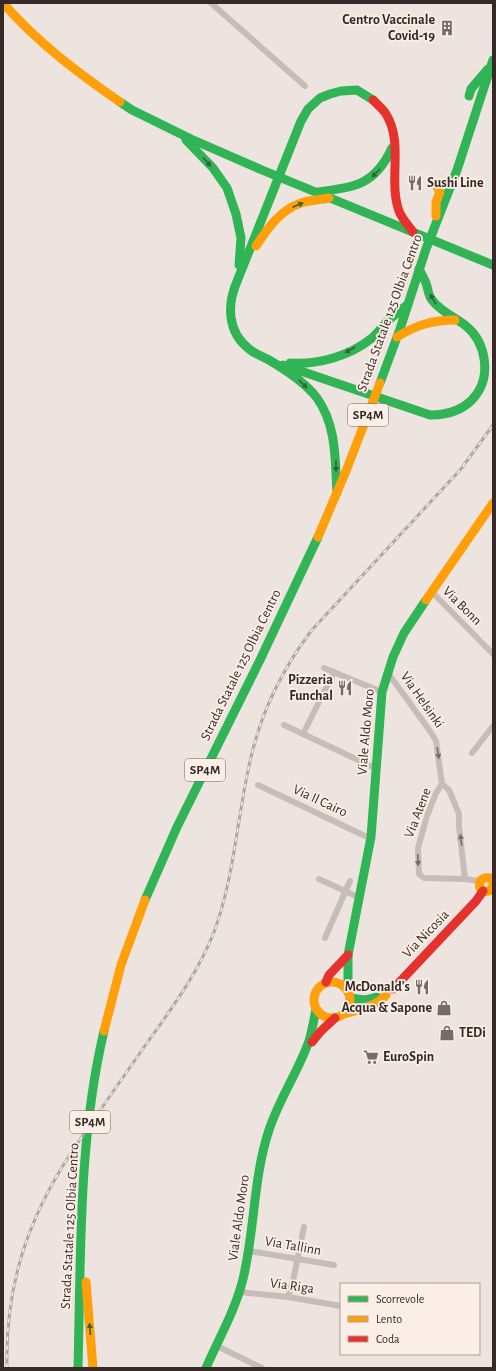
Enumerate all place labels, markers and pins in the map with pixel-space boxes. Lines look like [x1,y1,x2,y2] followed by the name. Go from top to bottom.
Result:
[342,13,435,43] place label: Centro Vaccinale Covid-19
[438,19,456,37] building icon: Centro Vaccinale Covid-19
[406,174,424,192] restaurant icon: Sushi Line
[427,176,484,190] place label: Sushi Line
[288,673,333,703] place label: Pizzeria Funchal
[336,679,354,697] restaurant icon: Pizzeria Funchal
[413,978,431,996] restaurant icon: McDonald's
[345,980,410,994] place label: McDonald's
[435,999,453,1017] shop icon: Acqua & Sapone
[341,1001,432,1015] place label: Acqua & Sapone
[438,1024,456,1042] shop icon: TEDi
[459,1026,486,1040] place label: TEDi
[362,1048,380,1066] supermarket icon: EuroSpin
[383,1050,434,1064] place label: EuroSpin

